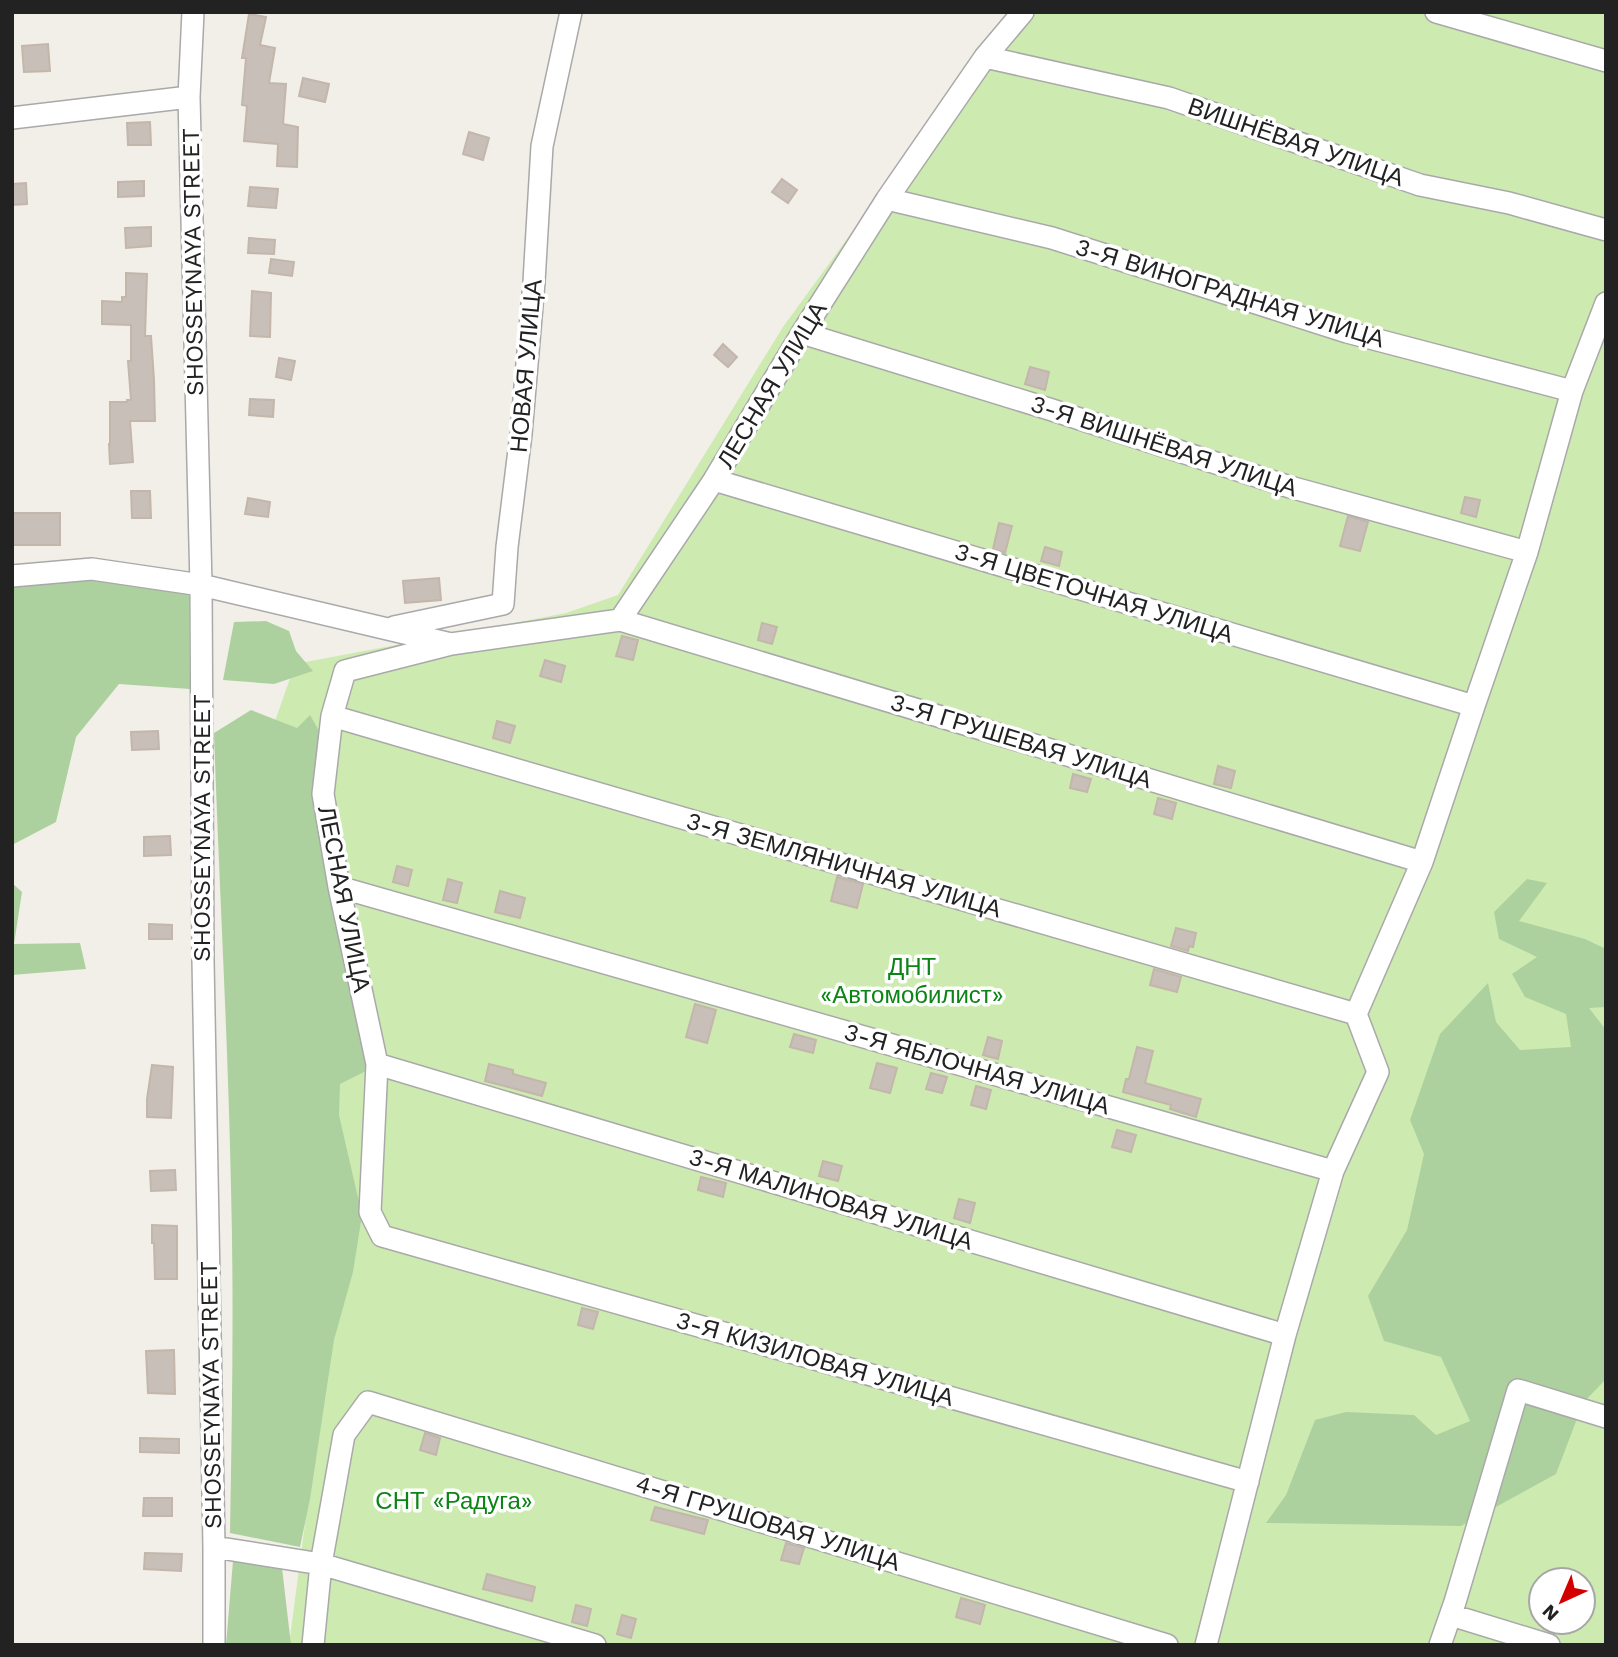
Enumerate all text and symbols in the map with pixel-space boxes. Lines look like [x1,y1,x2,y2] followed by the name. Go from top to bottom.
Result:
[1184,92,1408,192] street label: ВИШНЁВАЯ УЛИЦА
[177,128,209,396] street label: SHOSSEYNAYA STREET
[1072,233,1388,353] street label: 3-Я ВИНОГРАДНАЯ УЛИЦА
[504,278,548,454] street label: НОВАЯ УЛИЦА
[711,297,833,473] street label: ЛЕСНАЯ УЛИЦА
[1027,390,1301,502] street label: 3-Я ВИШНЁВАЯ УЛИЦА
[952,537,1236,649] street label: 3-Я ЦВЕТОЧНАЯ УЛИЦА
[887,688,1155,794] street label: 3-Я ГРУШЕВАЯ УЛИЦА
[188,694,216,962] street label: SHOSSEYNAYA STREET
[312,803,376,995] street label: ЛЕСНАЯ УЛИЦА
[683,807,1005,923] street label: 3-Я ЗЕМЛЯНИЧНАЯ УЛИЦА
[820,953,1004,1009] park label: ДНТ «Автомобилист»
[841,1018,1113,1120] street label: 3-Я ЯБЛОЧНАЯ УЛИЦА
[686,1142,976,1256] street label: 3-Я МАЛИНОВАЯ УЛИЦА
[195,1261,227,1529] street label: SHOSSEYNAYA STREET
[673,1306,957,1412] street label: 3-Я КИЗИЛОВАЯ УЛИЦА
[633,1469,903,1577] street label: 4-Я ГРУШОВАЯ УЛИЦА
[375,1487,533,1515] park label: СНТ «Радуга»
[1527,1566,1597,1636] north arrow
[1537,1600,1564,1626] text: N

